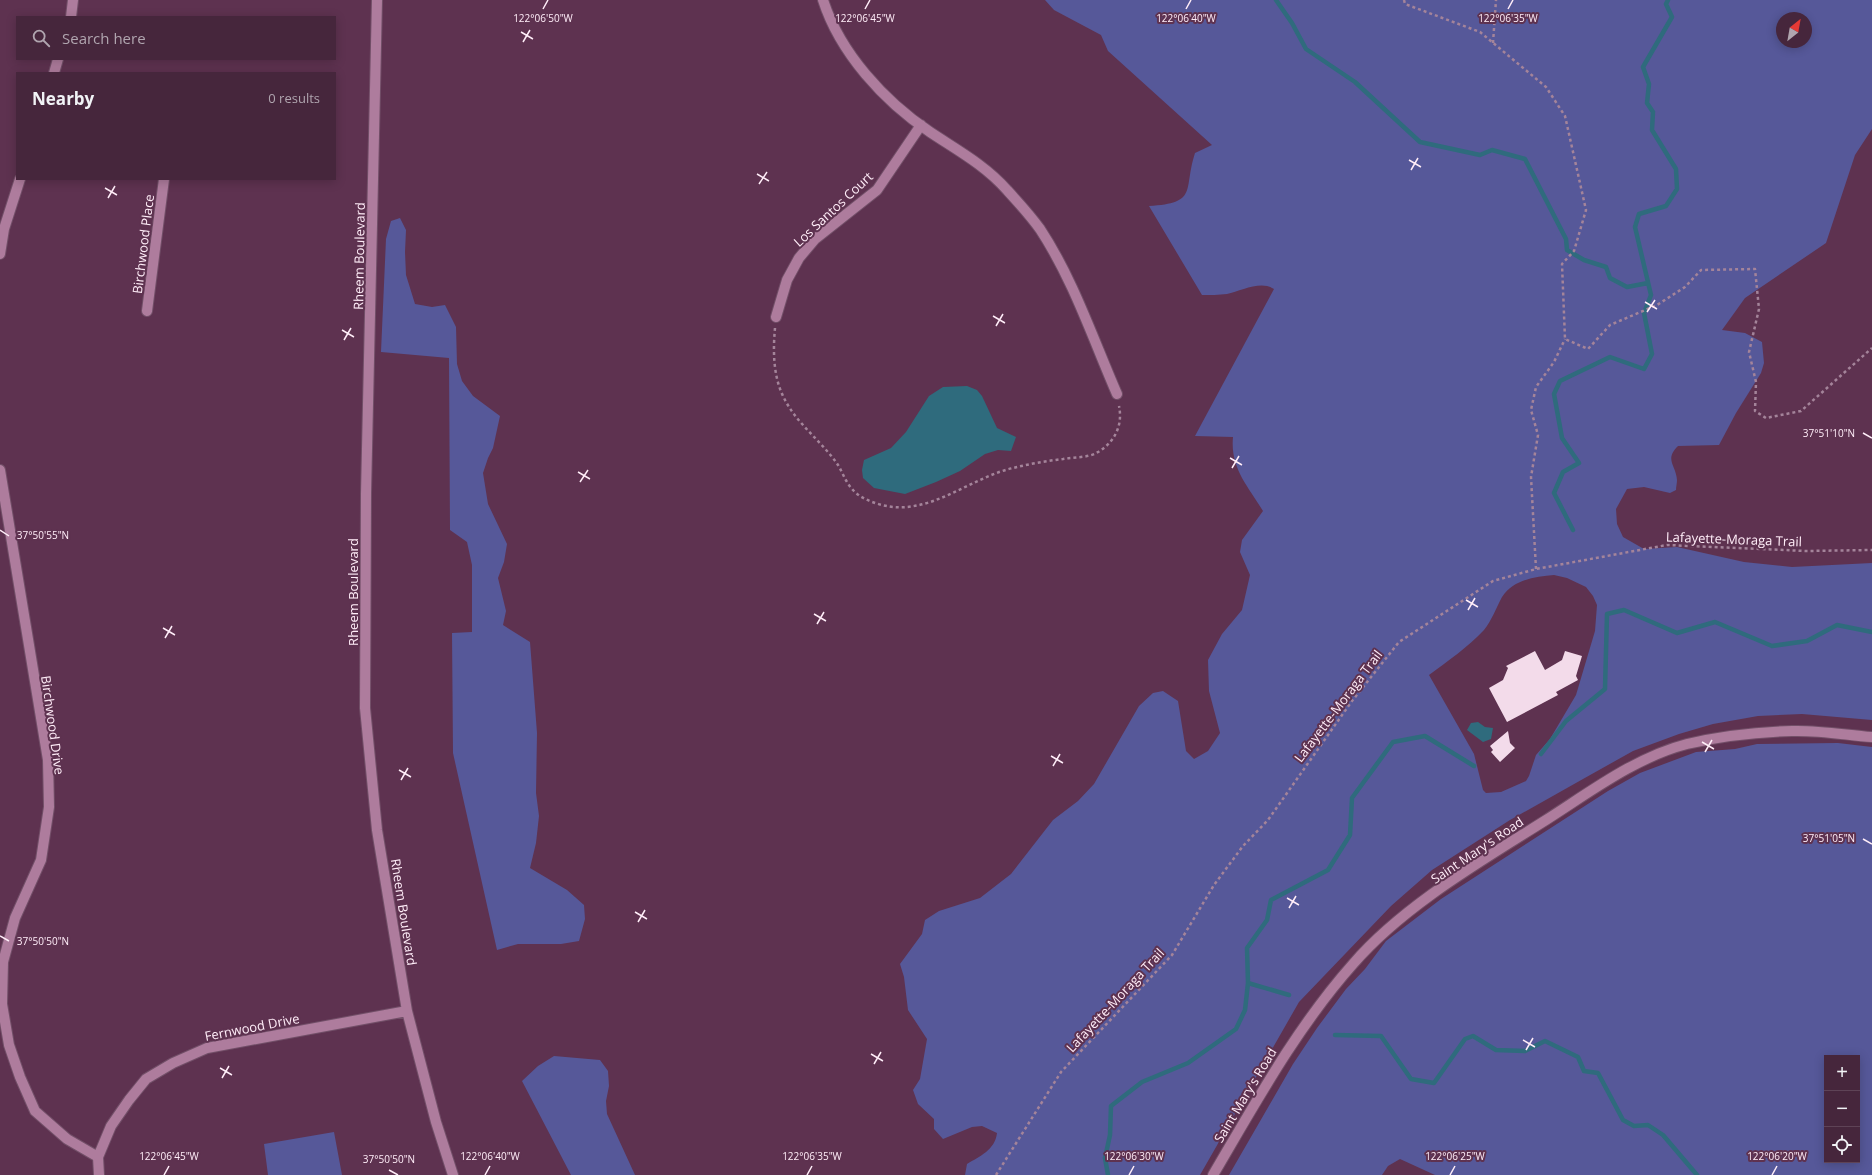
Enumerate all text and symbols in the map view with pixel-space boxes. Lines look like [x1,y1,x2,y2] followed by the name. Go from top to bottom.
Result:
[513,11,574,25] text: 122°06'50"W
[835,11,896,25] text: 122°06'45"W
[1156,11,1217,25] text: 122°06'40"W
[1478,11,1539,25] text: 122°06'35"W
[1776,12,1812,48] north arrow
[16,16,336,60] search box
[30,27,52,49] icon: search
[62,28,146,48] text: Search here
[32,87,94,110] text: Nearby
[268,89,320,107] text: 0 results
[789,167,877,251] street label: Los Santos Court
[128,193,158,295] street label: Birchwood Place
[349,202,369,310] street label: Rheem Boulevard
[1803,426,1855,440] text: 37°51'10"N
[17,528,69,542] text: 37°50'55"N
[1666,528,1802,550] street label: Lafayette-Moraga Trail
[344,538,362,646] street label: Rheem Boulevard
[1290,646,1386,766] street label: Lafayette-Moraga Trail
[37,674,69,776] street label: Birchwood Drive
[1427,812,1527,888] street label: Saint Mary's Road
[1803,831,1855,845] text: 37°51'05"N
[387,857,421,967] street label: Rheem Boulevard
[17,934,69,948] text: 37°50'50"N
[1062,944,1168,1056] street label: Lafayette-Moraga Trail
[203,1009,301,1045] street label: Fernwood Drive
[1210,1044,1280,1146] street label: Saint Mary's Road
[1824,1055,1860,1163] map controls
[1824,1055,1860,1091] button: +
[1824,1091,1860,1127] button: −
[1824,1127,1860,1163] button: locate
[139,1149,200,1163] text: 122°06'45"W
[460,1149,521,1163] text: 122°06'40"W
[782,1149,843,1163] text: 122°06'35"W
[1104,1149,1165,1163] text: 122°06'30"W
[1425,1149,1486,1163] text: 122°06'25"W
[1747,1149,1808,1163] text: 122°06'20"W
[363,1152,415,1166] text: 37°50'50"N

